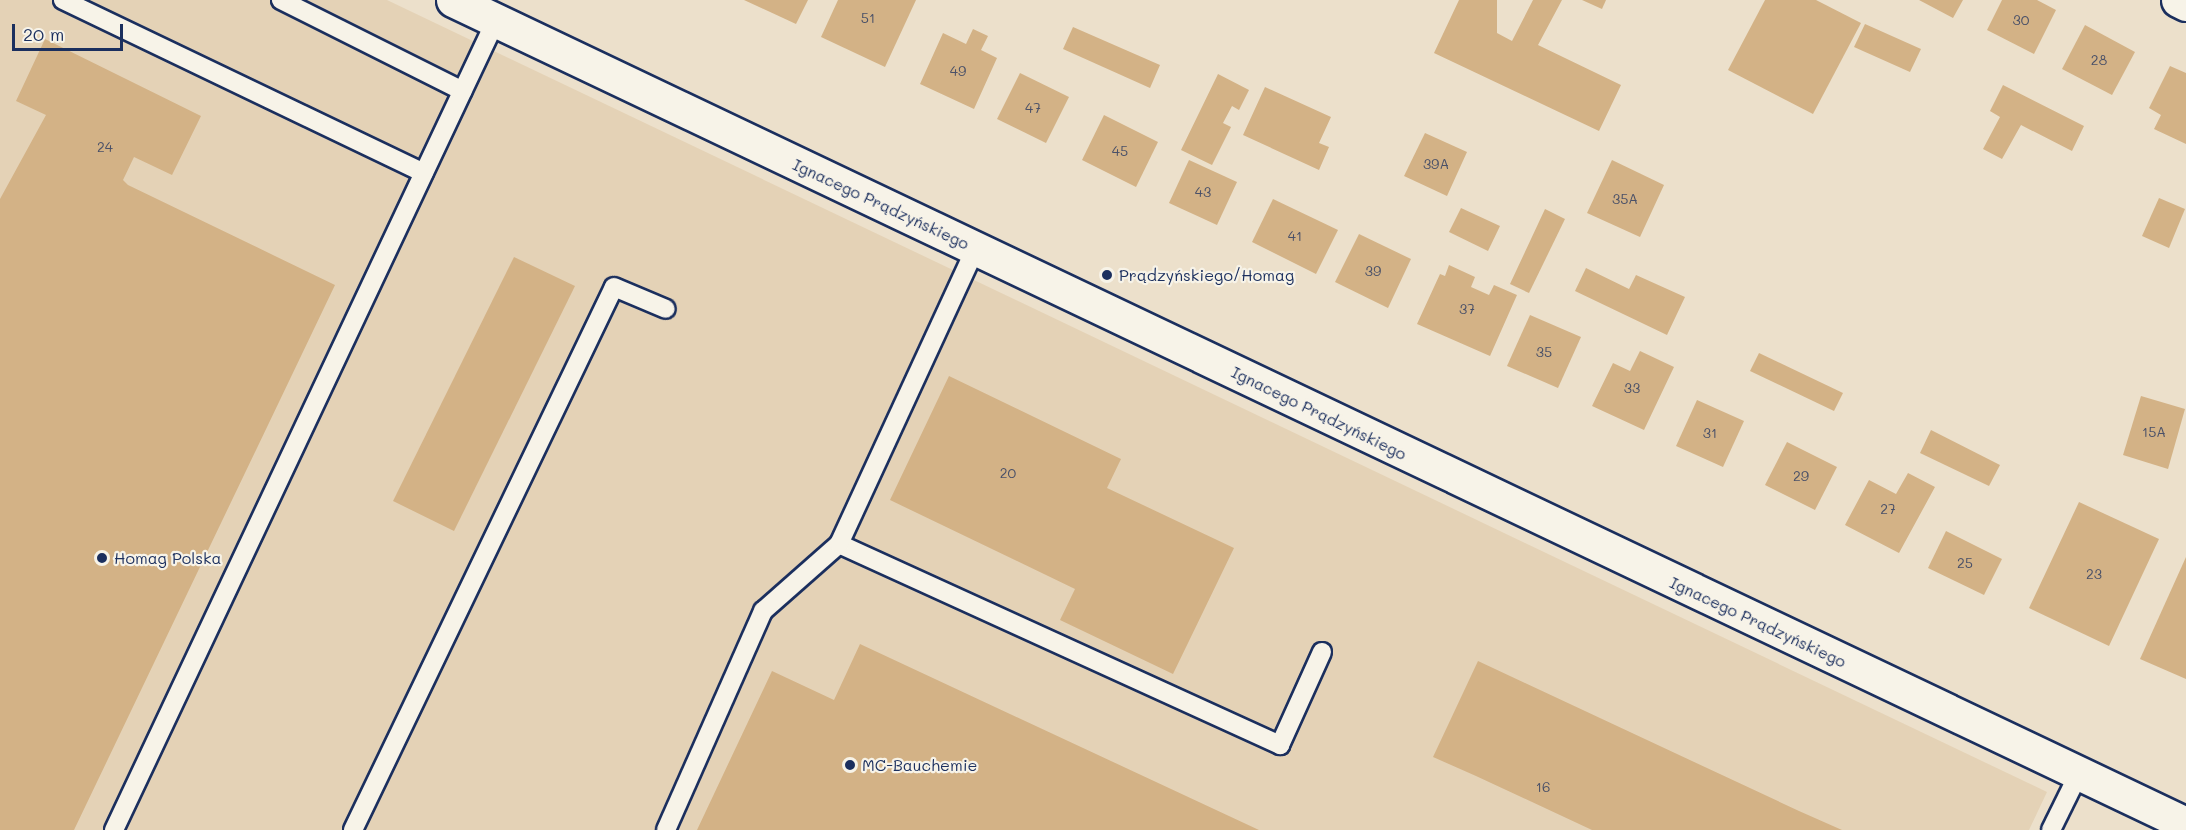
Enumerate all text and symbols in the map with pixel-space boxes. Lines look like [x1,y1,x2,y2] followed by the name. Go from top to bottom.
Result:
[861,10,875,26] house number: 51
[15,12,126,50] scale bar
[2013,12,2029,28] house number: 30
[23,22,64,46] text: 20 m
[2091,52,2107,68] house number: 28
[950,63,966,79] house number: 49
[1025,100,1041,116] house number: 47
[97,139,113,155] house number: 24
[1112,143,1128,159] house number: 45
[790,155,972,253] street label: Ignacego Prądzyńskiego
[1423,156,1449,172] house number: 39A
[1195,184,1211,200] house number: 43
[1612,191,1638,207] house number: 35A
[1288,228,1302,244] house number: 41
[1365,263,1381,279] house number: 39
[1119,265,1294,285] place label: Prądzyńskiego/Homag
[1100,268,1114,282] marker: Prądzyńskiego/Homag
[1459,301,1475,317] house number: 37
[1536,344,1552,360] house number: 35
[1228,362,1410,464] street label: Ignacego Prądzyńskiego
[1624,380,1640,396] house number: 33
[2142,424,2166,440] house number: 15A
[1703,425,1717,441] house number: 31
[1000,465,1016,481] house number: 20
[1793,468,1809,484] house number: 29
[1880,501,1896,517] house number: 27
[114,548,222,568] place label: Homag Polska
[95,551,109,565] marker: Homag Polska
[1957,555,1973,571] house number: 25
[2086,566,2102,582] house number: 23
[1667,573,1849,671] street label: Ignacego Prądzyńskiego
[862,755,977,775] place label: MC-Bauchemie
[843,758,857,772] marker: MC-Bauchemie
[1536,779,1550,795] house number: 16

